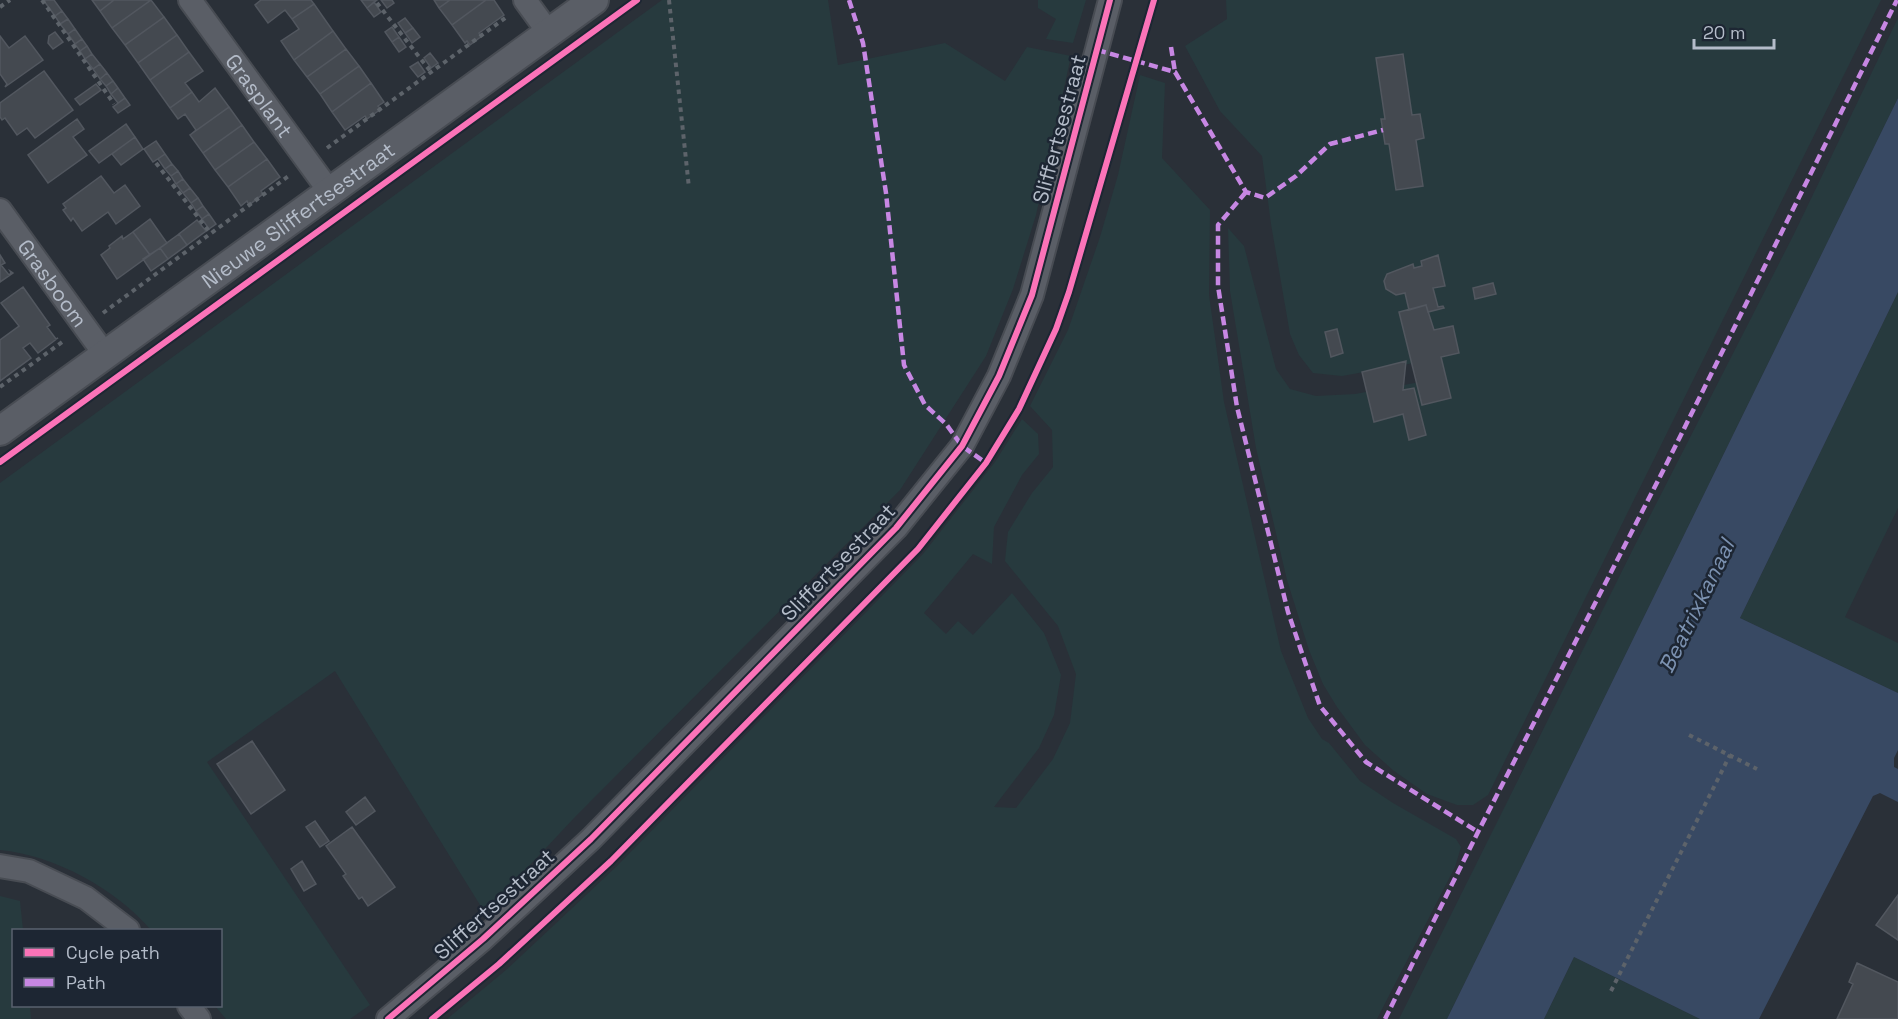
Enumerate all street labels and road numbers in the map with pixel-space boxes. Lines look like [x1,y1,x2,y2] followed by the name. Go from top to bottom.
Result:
[220,48,299,143] street label: Grasplant
[1026,51,1092,207] street label: Sliffertsestraat
[196,136,400,294] street label: Nieuwe Sliffertsestraat
[12,234,94,332] street label: Grasboom
[775,497,901,627] street label: Sliffertsestraat
[428,843,560,965] street label: Sliffertsestraat

